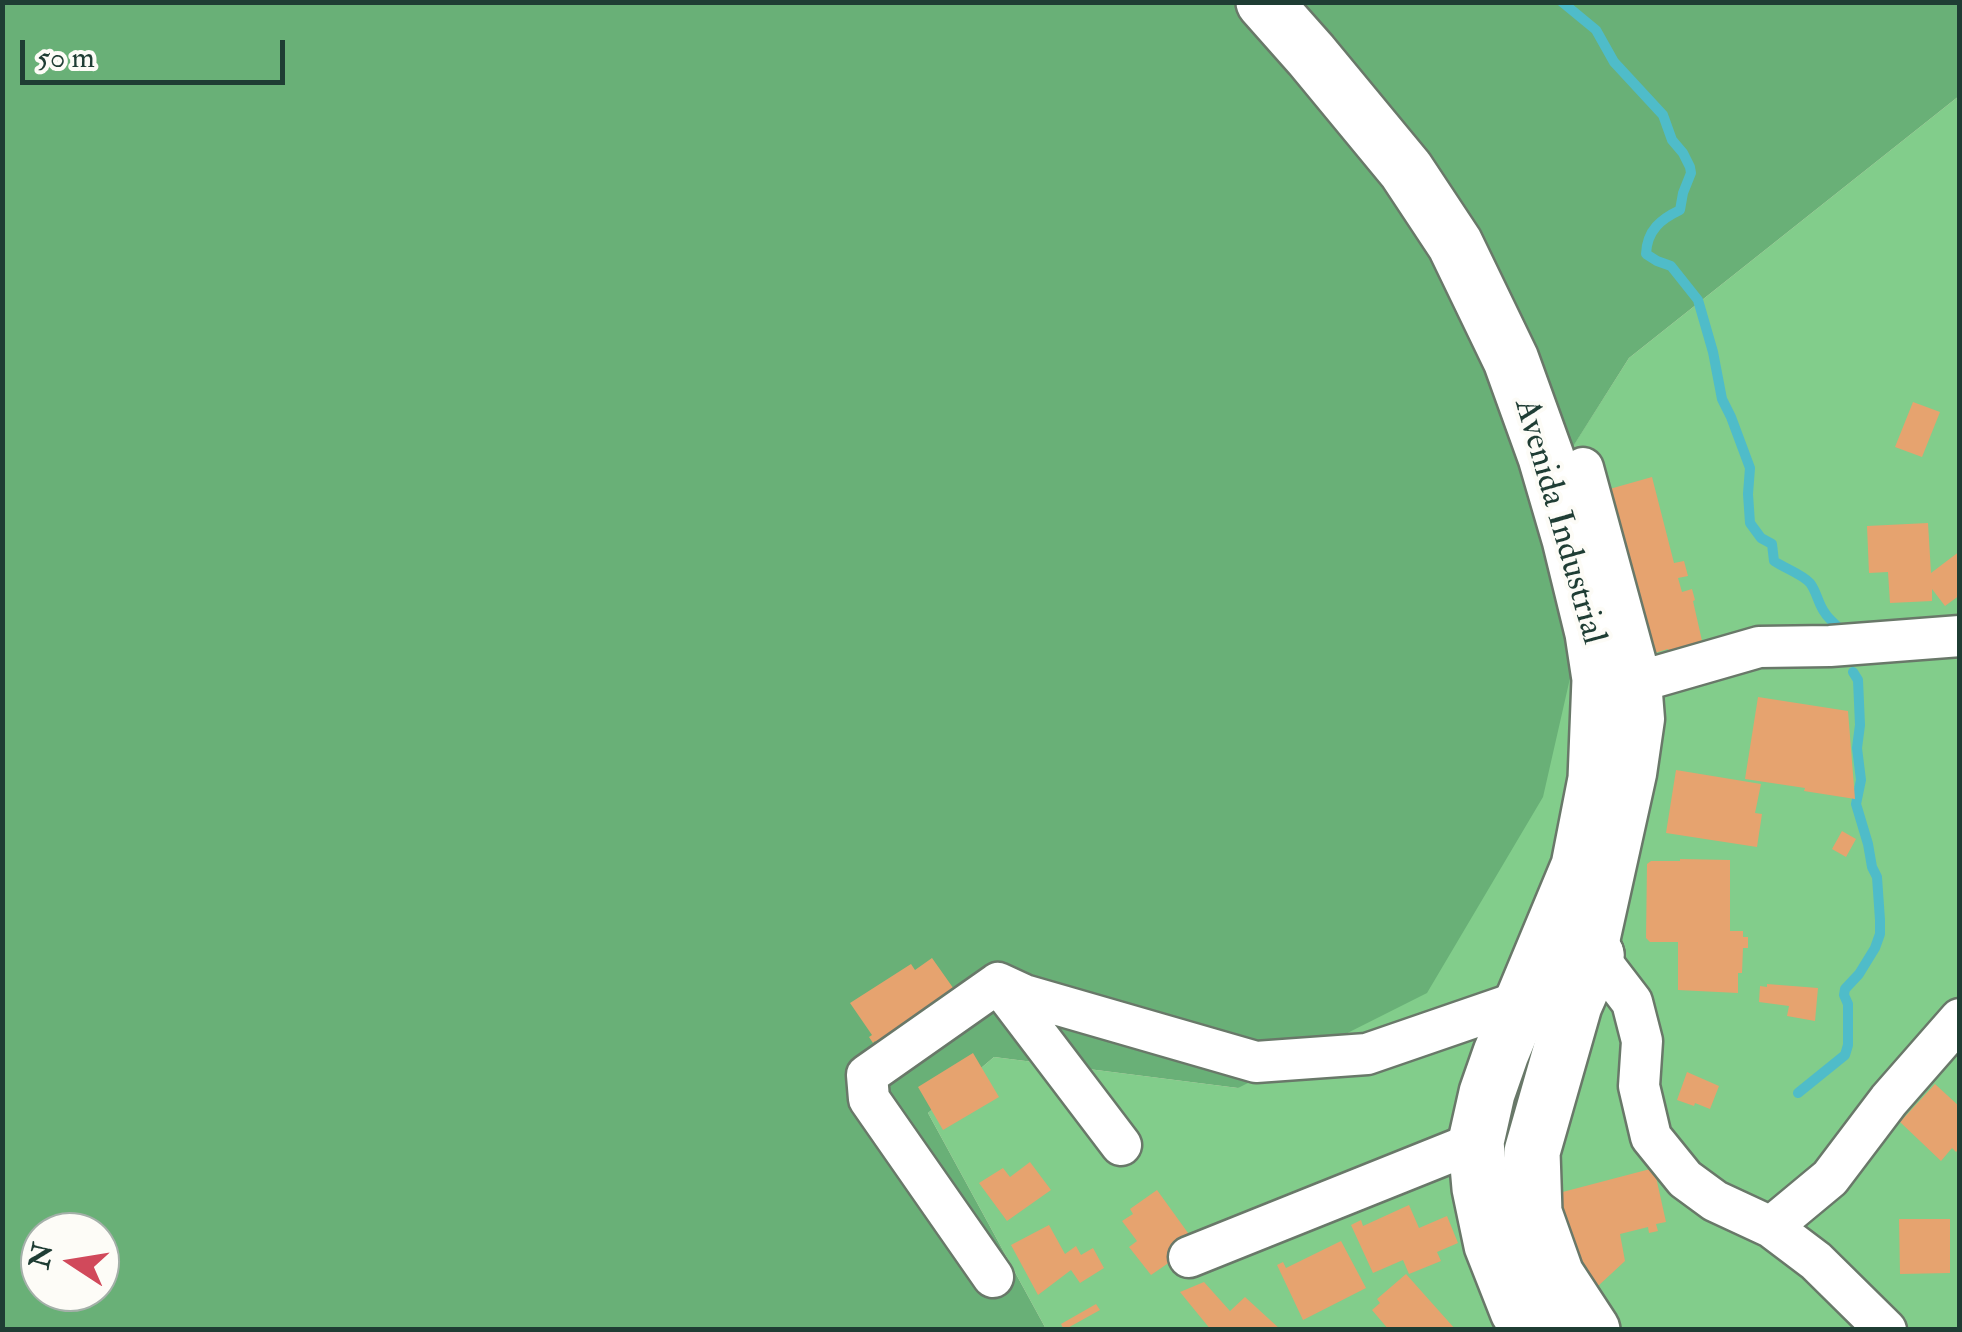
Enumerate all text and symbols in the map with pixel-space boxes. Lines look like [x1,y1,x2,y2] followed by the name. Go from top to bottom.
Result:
[25,20,290,82] scale bar
[37,39,95,76] text: 50 m
[1503,394,1613,650] street label: Avenida Industrial
[20,1212,120,1312] north arrow
[22,1240,62,1272] text: N

